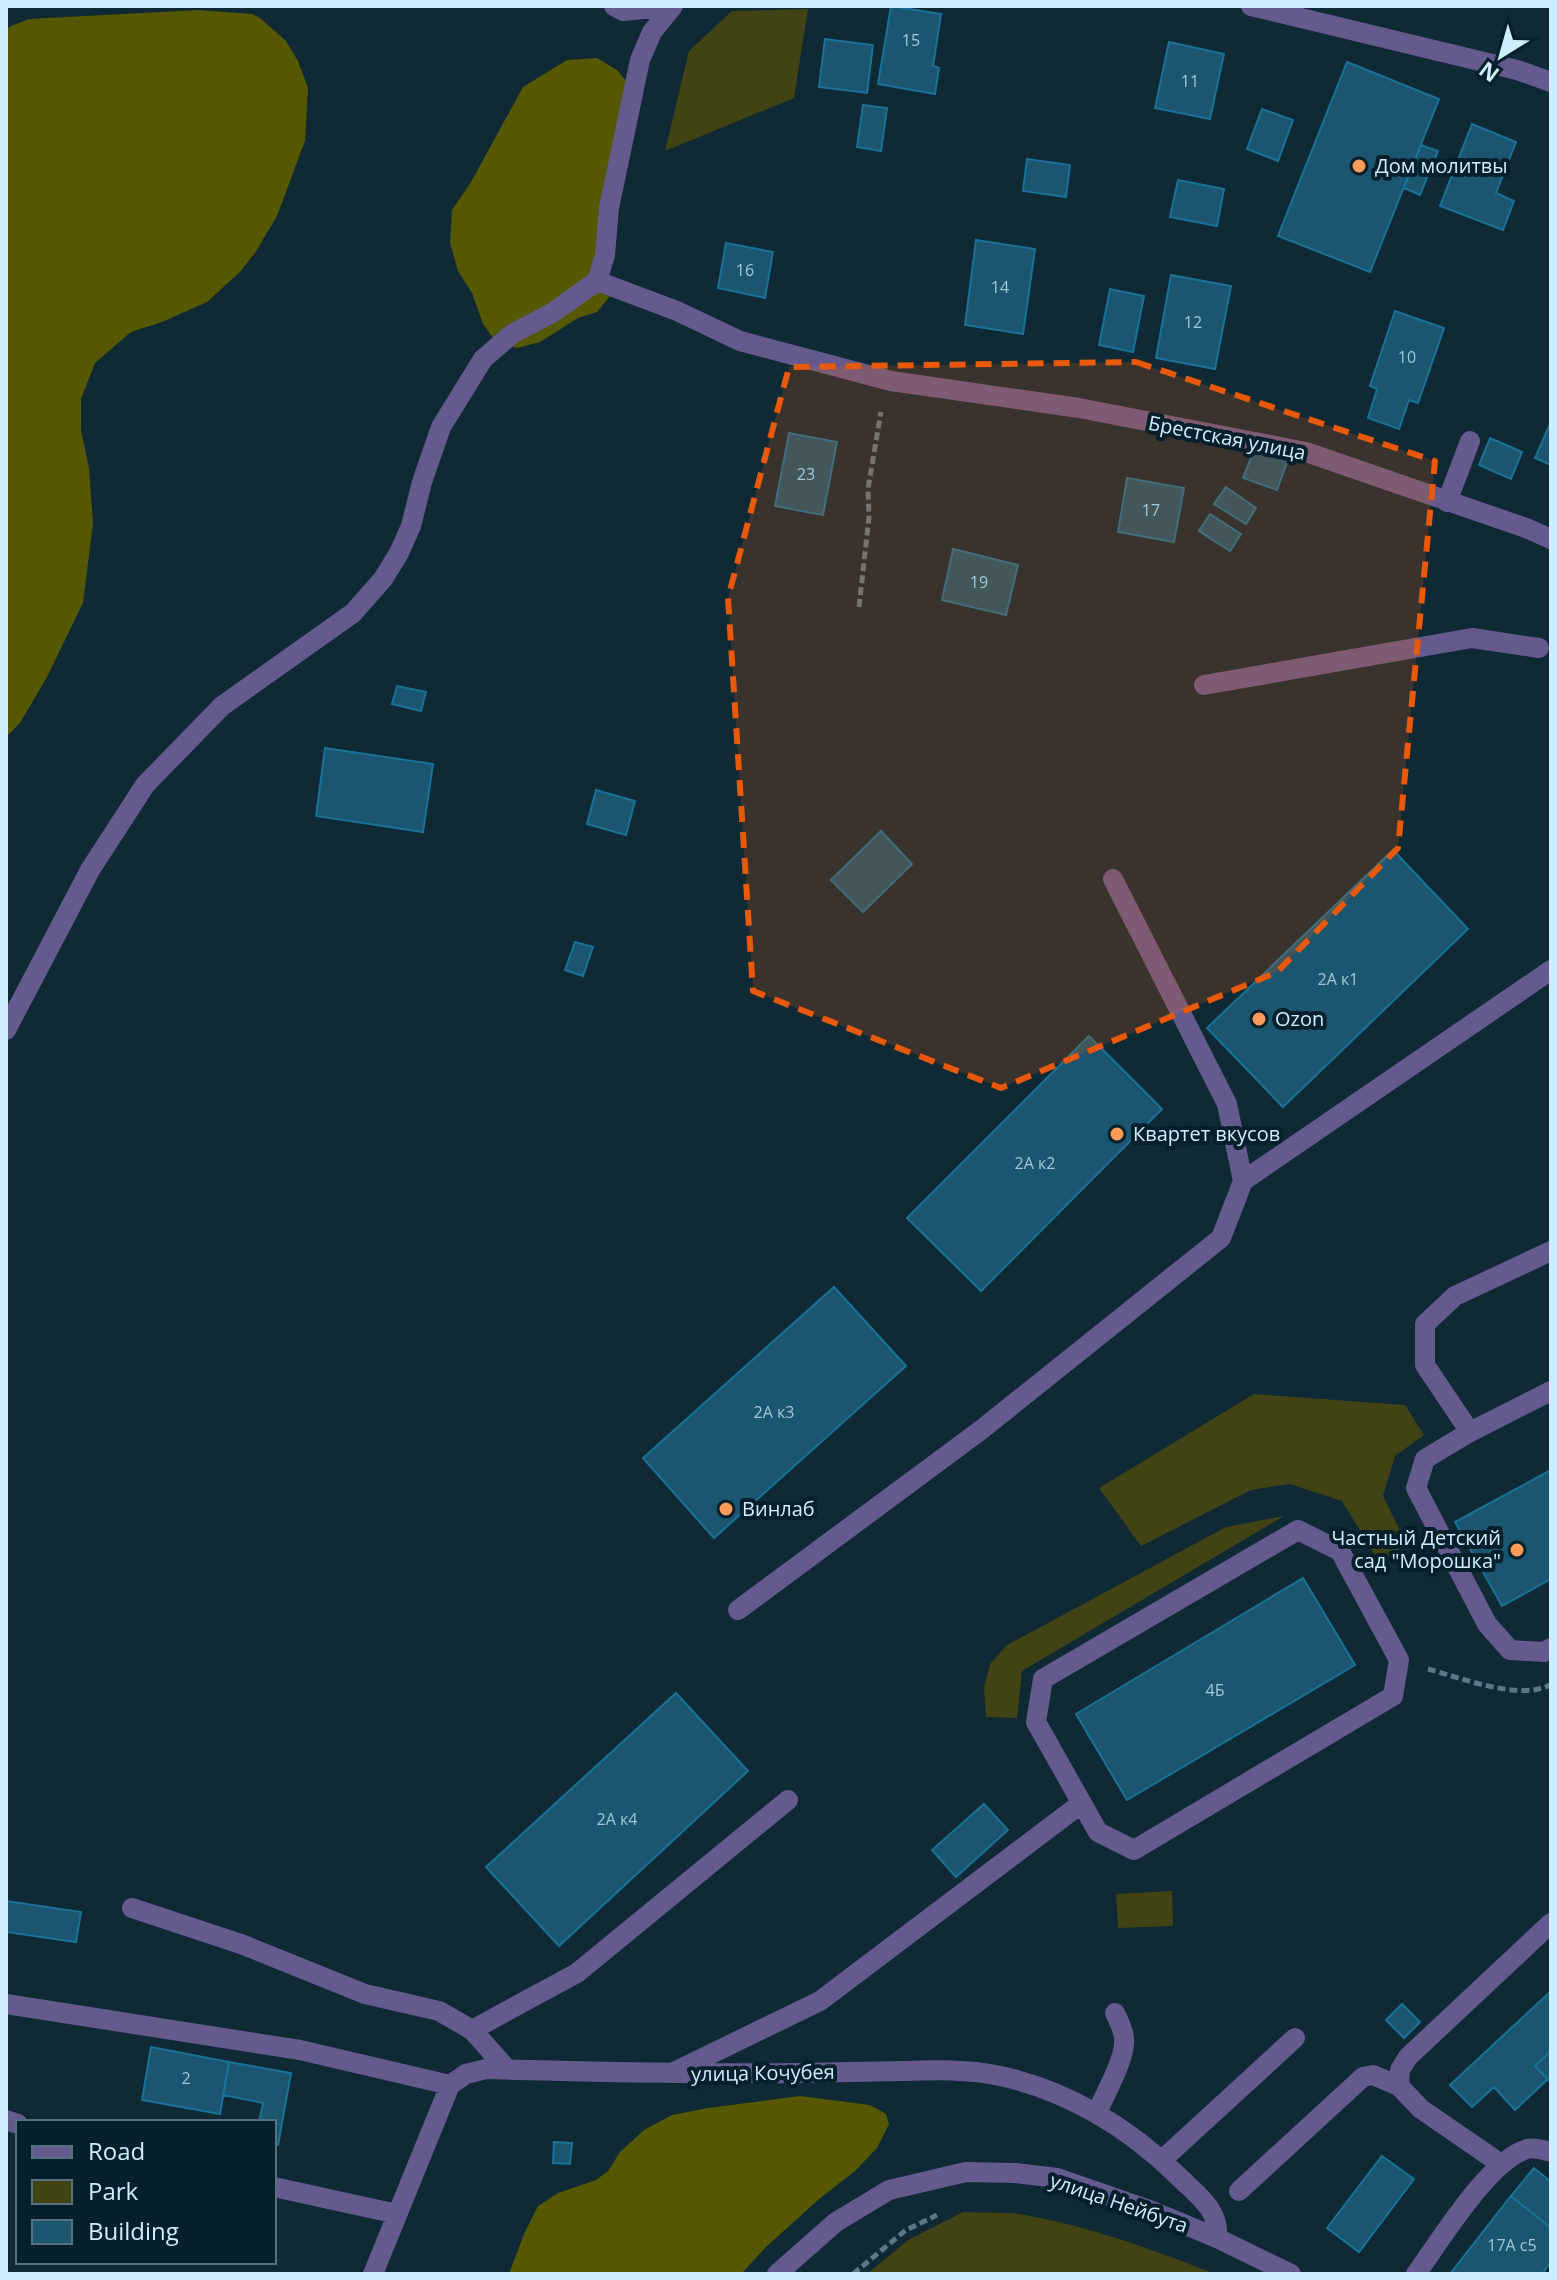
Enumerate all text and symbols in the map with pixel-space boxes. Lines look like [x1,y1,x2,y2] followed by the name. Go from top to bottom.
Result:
[1461,16,1541,96] north arrow
[902,29,920,51] house number: 15
[1472,55,1505,90] text: N
[1181,70,1199,92] house number: 11
[1375,152,1508,179] place label: Дом молитвы
[1350,157,1368,175] marker: Дом молитвы
[736,259,754,281] house number: 16
[991,276,1009,298] house number: 14
[1184,311,1202,333] house number: 12
[1398,346,1416,368] house number: 10
[1146,409,1308,466] street label: Брестская улица
[797,463,815,485] house number: 23
[1142,499,1160,521] house number: 17
[970,571,988,593] house number: 19
[1318,968,1358,990] house number: 2А к1
[1275,1005,1324,1032] place label: Ozon
[1250,1010,1268,1028] marker: Ozon
[1133,1120,1280,1147] place label: Квартет вкусов
[1108,1125,1126,1143] marker: Квартет вкусов
[1015,1152,1055,1174] house number: 2А к2
[754,1401,794,1423] house number: 2А к3
[742,1495,815,1522] place label: Винлаб
[717,1500,735,1518] marker: Винлаб
[1331,1524,1501,1574] place label: Частный Детский сад "Морошка"
[1508,1541,1526,1559] marker: Частный Детский сад "Морошка"
[1206,1679,1224,1701] house number: 4Б
[597,1808,637,1830] house number: 2А к4
[691,2058,835,2087] street label: улица Кочубея
[181,2067,191,2089] house number: 2
[16,2120,276,2264] legend
[88,2134,145,2167] text: Road
[1047,2166,1192,2239] street label: улица Нейбута
[88,2174,139,2207] text: Park
[88,2214,179,2247] text: Building
[1487,2234,1537,2256] house number: 17А с5

